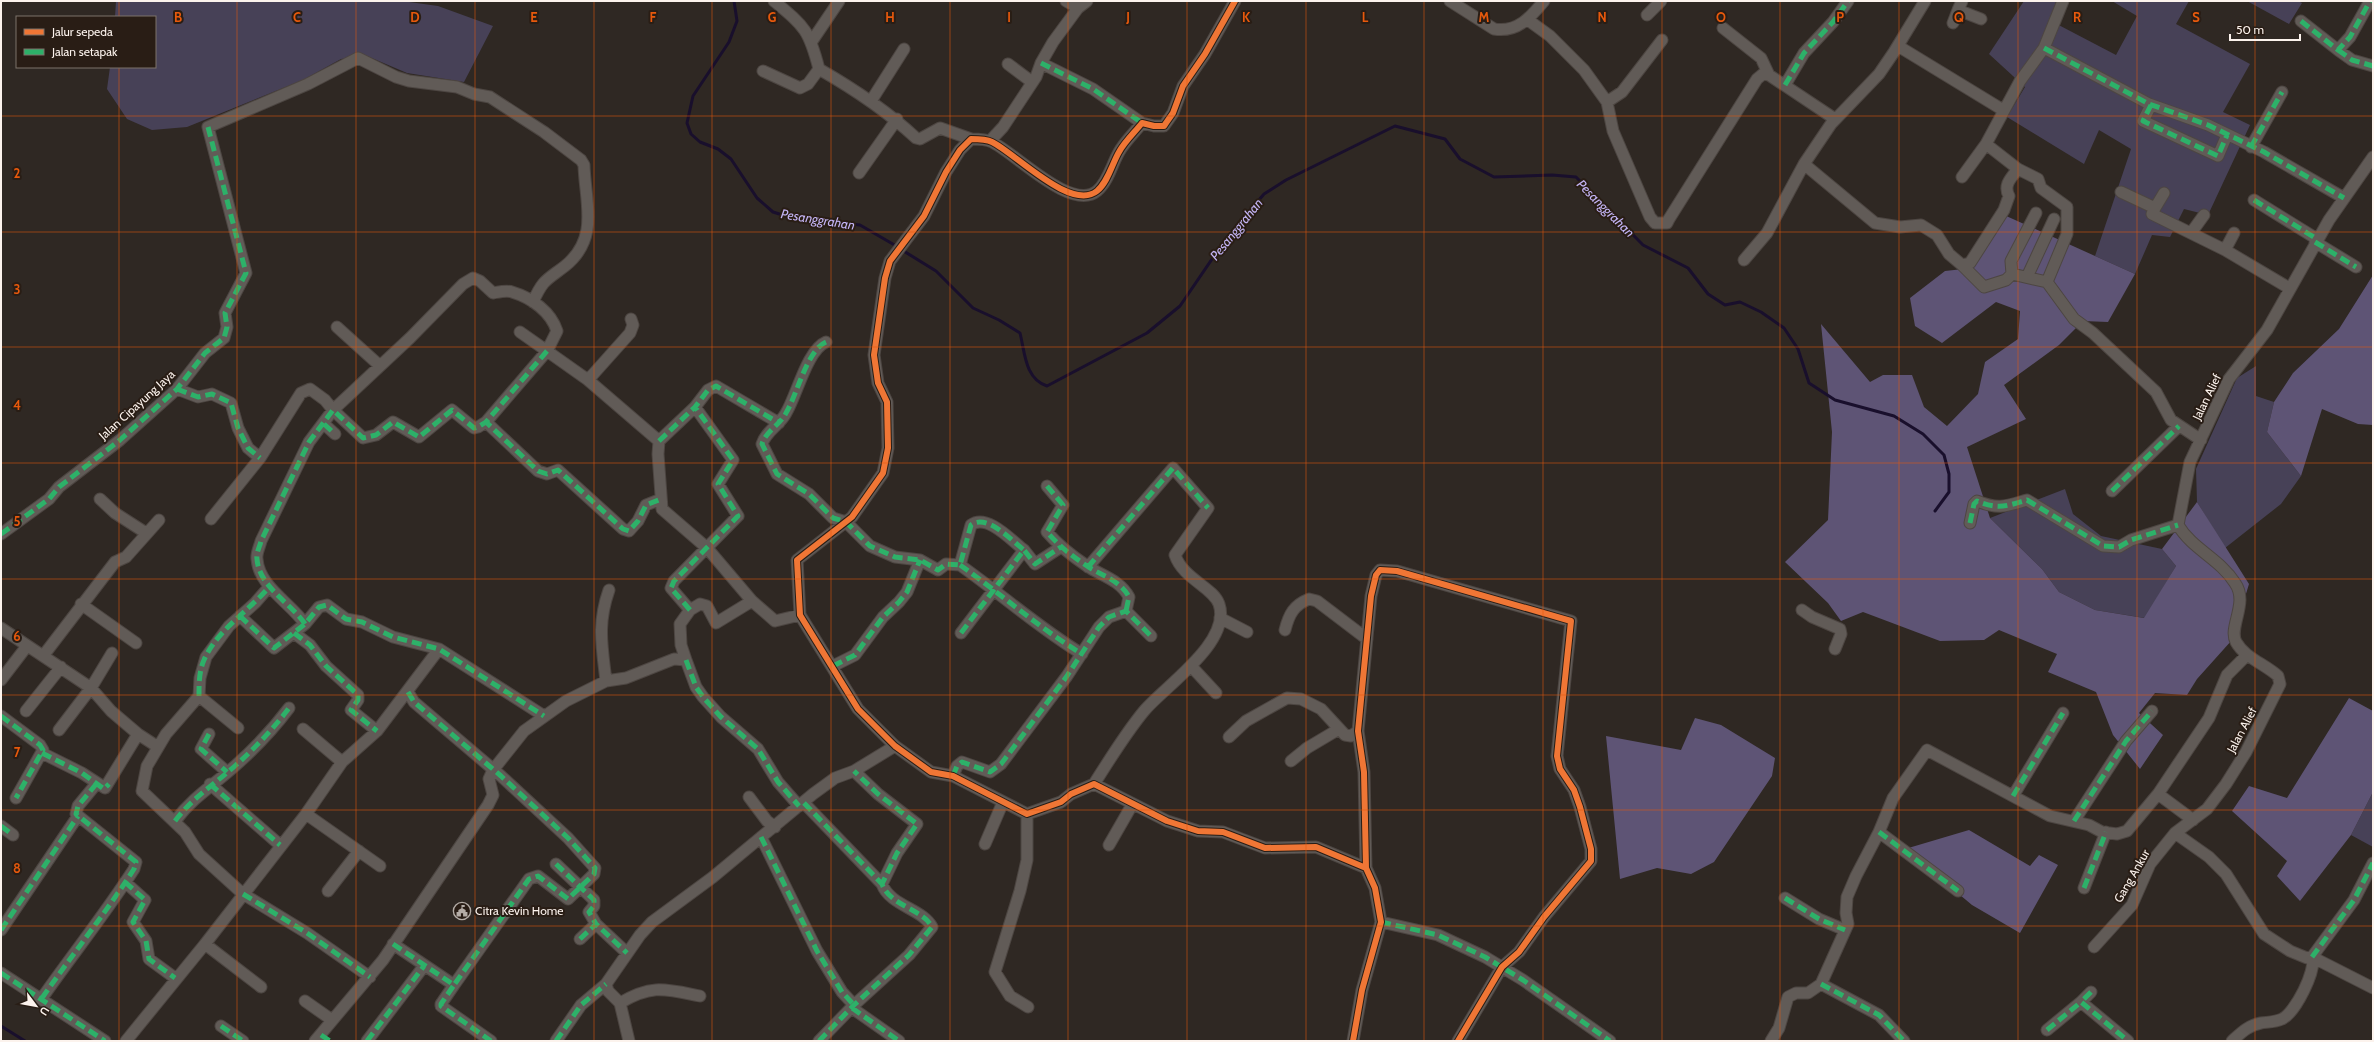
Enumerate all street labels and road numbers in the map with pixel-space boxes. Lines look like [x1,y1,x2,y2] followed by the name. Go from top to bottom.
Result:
[95,366,178,443] street label: Jalan Cipayung Jaya
[2189,371,2224,423] street label: Jalan Alief
[2223,704,2260,756] street label: Jalan Alief
[2110,846,2153,905] street label: Gang Ankur

